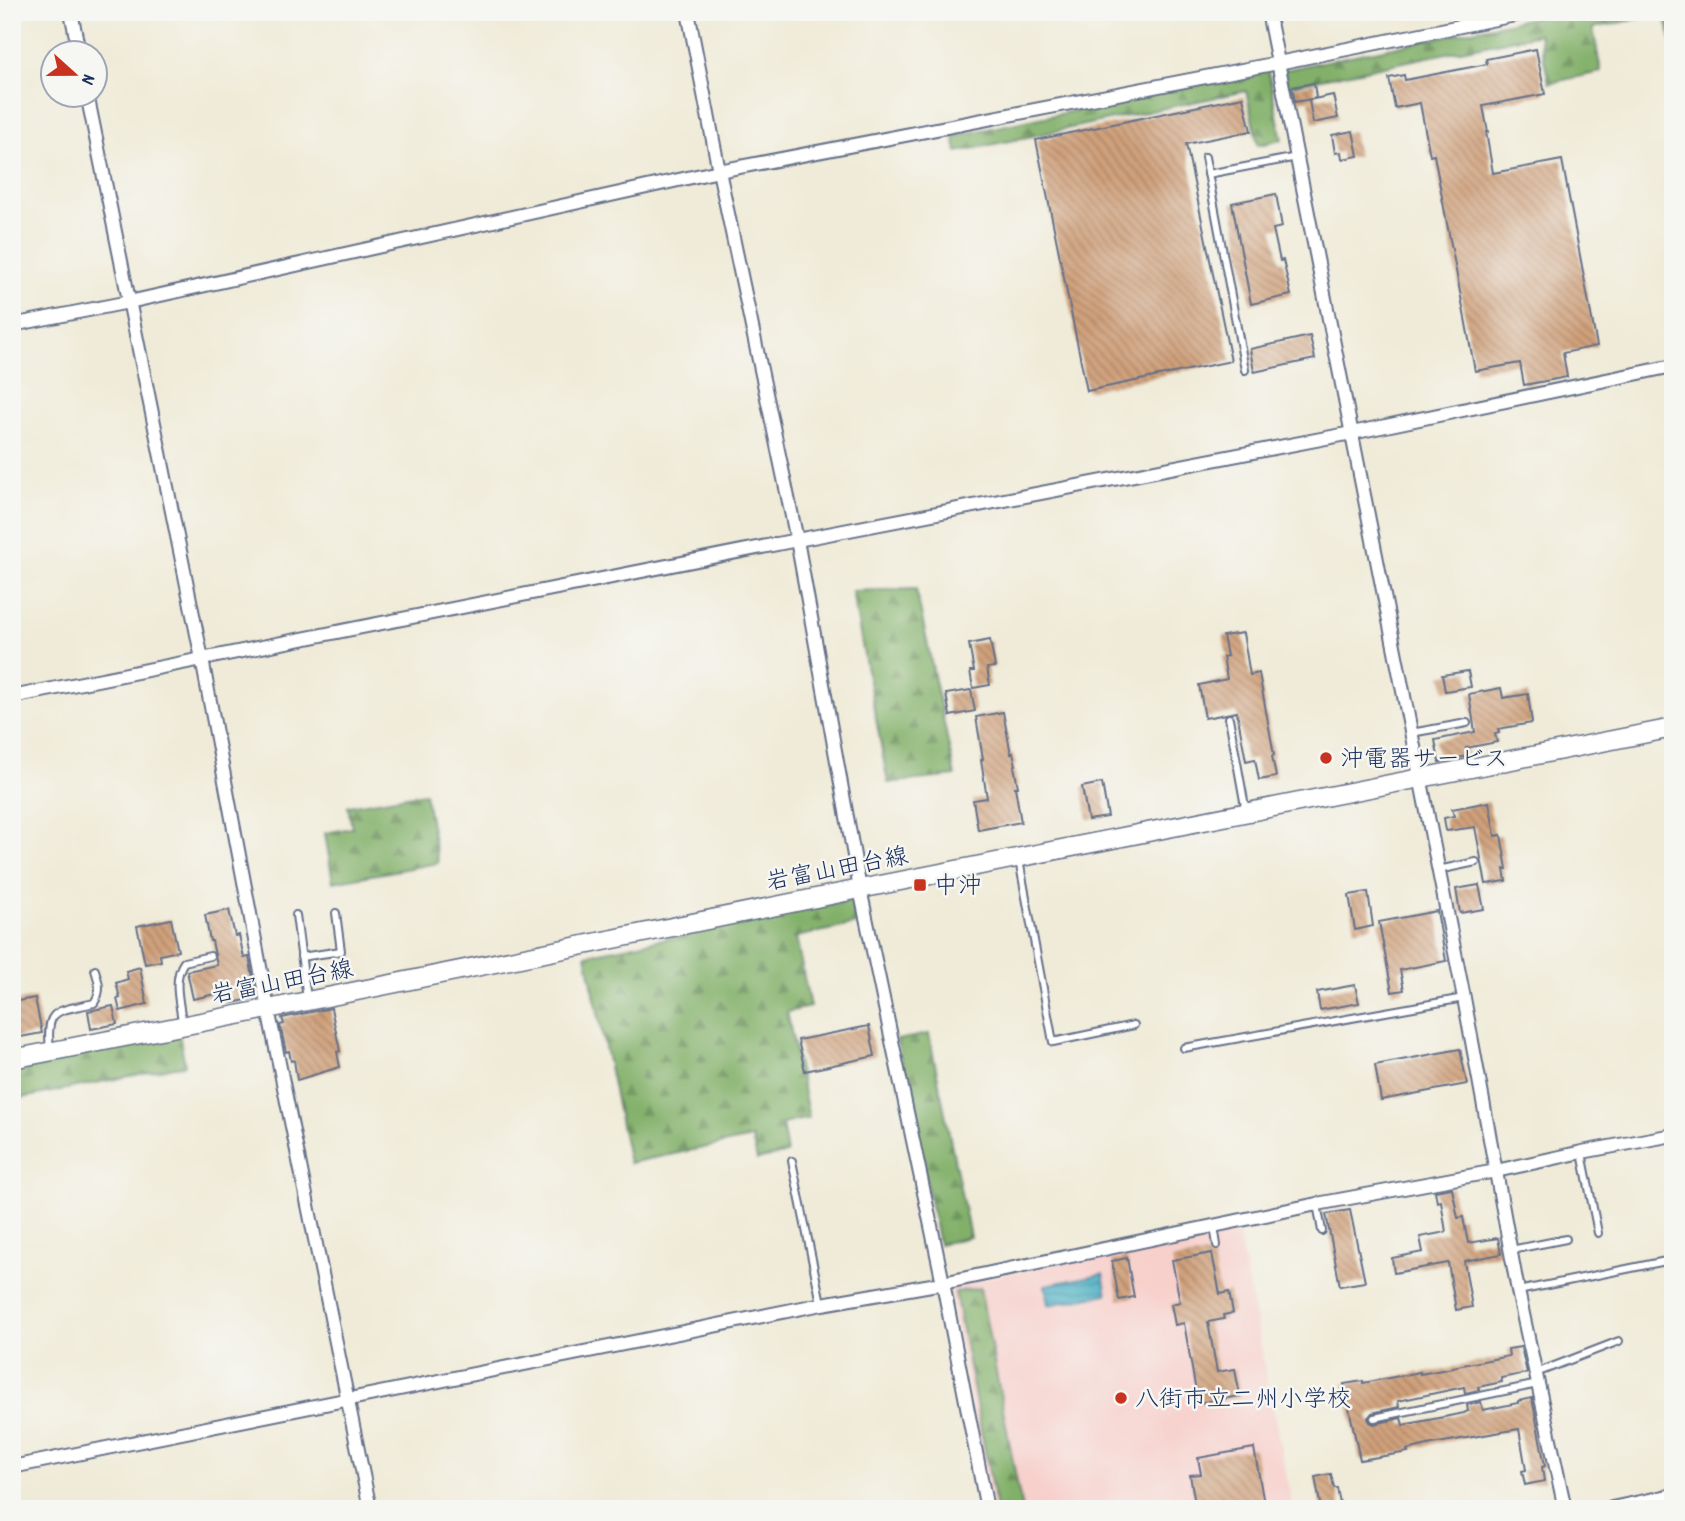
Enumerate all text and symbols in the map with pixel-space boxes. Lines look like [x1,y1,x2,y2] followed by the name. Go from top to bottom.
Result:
[38,38,108,108] north arrow
[72,70,101,88] text: N
[1340,744,1508,778] place label: 沖電器サービス
[1318,750,1334,766] marker: 沖電器サービス
[764,841,911,901] street label: 岩富山田台線
[934,871,982,905] place label: 中沖
[912,877,928,893] marker: 中沖
[209,954,356,1014] street label: 岩富山田台線
[1135,1384,1351,1418] place label: 八街市立二州小学校
[1113,1390,1129,1406] marker: 八街市立二州小学校

